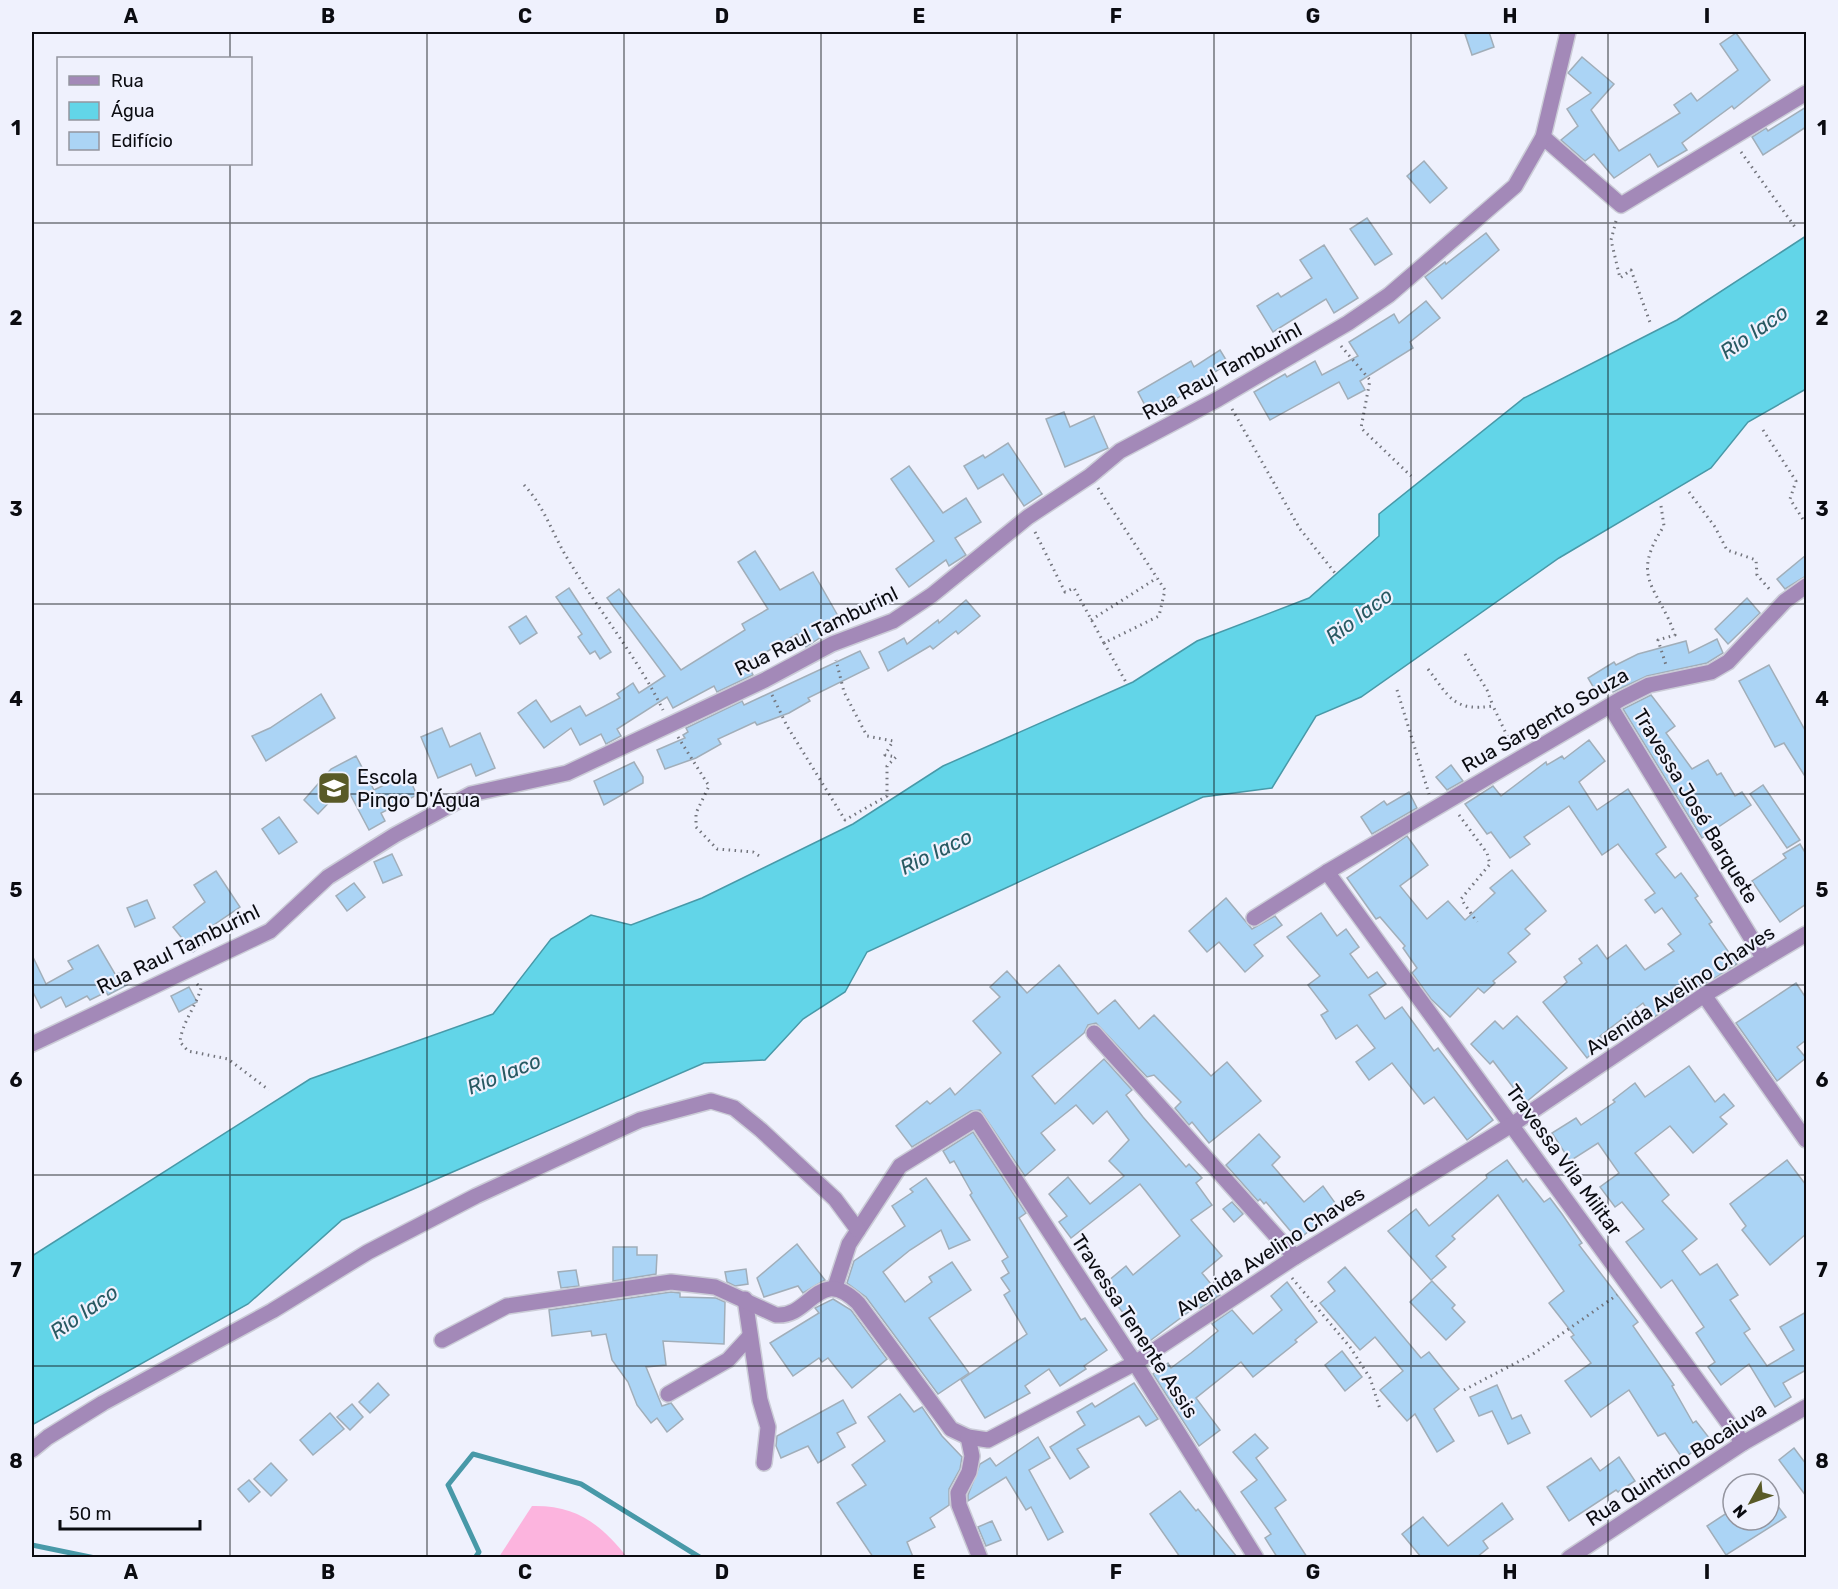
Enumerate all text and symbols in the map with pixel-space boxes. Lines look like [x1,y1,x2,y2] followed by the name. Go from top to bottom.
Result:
[124,4,139,28] text: A
[321,4,335,28] text: B
[518,4,532,28] text: C
[715,4,729,28] text: D
[913,4,925,28] text: E
[1110,4,1122,28] text: F
[1306,4,1320,28] text: G
[1503,4,1517,28] text: H
[1704,4,1710,28] text: I
[57,57,252,165] legend
[111,70,144,92] text: Rua
[111,100,154,122] text: Água
[11,116,21,140] text: 1
[1817,116,1827,140] text: 1
[111,130,173,152] text: Edifício
[1715,299,1793,364] water label: Rio Iaco
[10,306,23,330] text: 2
[1816,306,1829,330] text: 2
[1138,317,1306,425] street label: Rua Raul Tamburinl
[9,497,23,521] text: 3
[1815,497,1829,521] text: 3
[731,581,901,681] street label: Rua Raul Tamburinl
[1320,582,1397,649] water label: Rio Iaco
[1457,662,1633,778] street label: Rua Sargento Souza
[9,687,23,711] text: 4
[1815,687,1829,711] text: 4
[1628,704,1764,908] street label: Travessa José Barquete
[357,765,480,812] place label: Escola Pingo D'Água
[316,770,352,806] school or university icon: Escola Pingo D'Água
[895,823,976,880] water label: Rio Iaco
[10,878,23,902] text: 5
[1816,878,1829,902] text: 5
[93,899,263,999] street label: Rua Raul Tamburinl
[1581,920,1779,1060] street label: Avenida Avelino Chaves
[463,1047,545,1100] water label: Rio Iaco
[9,1068,23,1092] text: 6
[1815,1068,1829,1092] text: 6
[1501,1080,1627,1241] street label: Travessa Vila Militar
[1171,1181,1369,1321] street label: Avenida Avelino Chaves
[1067,1230,1203,1422] street label: Travessa Tenente Assis
[10,1258,22,1282] text: 7
[1816,1258,1828,1282] text: 7
[45,1279,123,1344] water label: Rio Iaco
[1581,1397,1771,1531] street label: Rua Quintino Bocaiuva
[9,1449,23,1473] text: 8
[1815,1449,1829,1473] text: 8
[1721,1472,1781,1532] north arrow
[60,1493,200,1531] scale bar
[1729,1501,1751,1522] text: N
[69,1503,112,1525] text: 50 m
[124,1560,139,1584] text: A
[321,1560,335,1584] text: B
[518,1560,532,1584] text: C
[715,1560,729,1584] text: D
[913,1560,925,1584] text: E
[1110,1560,1122,1584] text: F
[1306,1560,1320,1584] text: G
[1503,1560,1517,1584] text: H
[1704,1560,1710,1584] text: I

